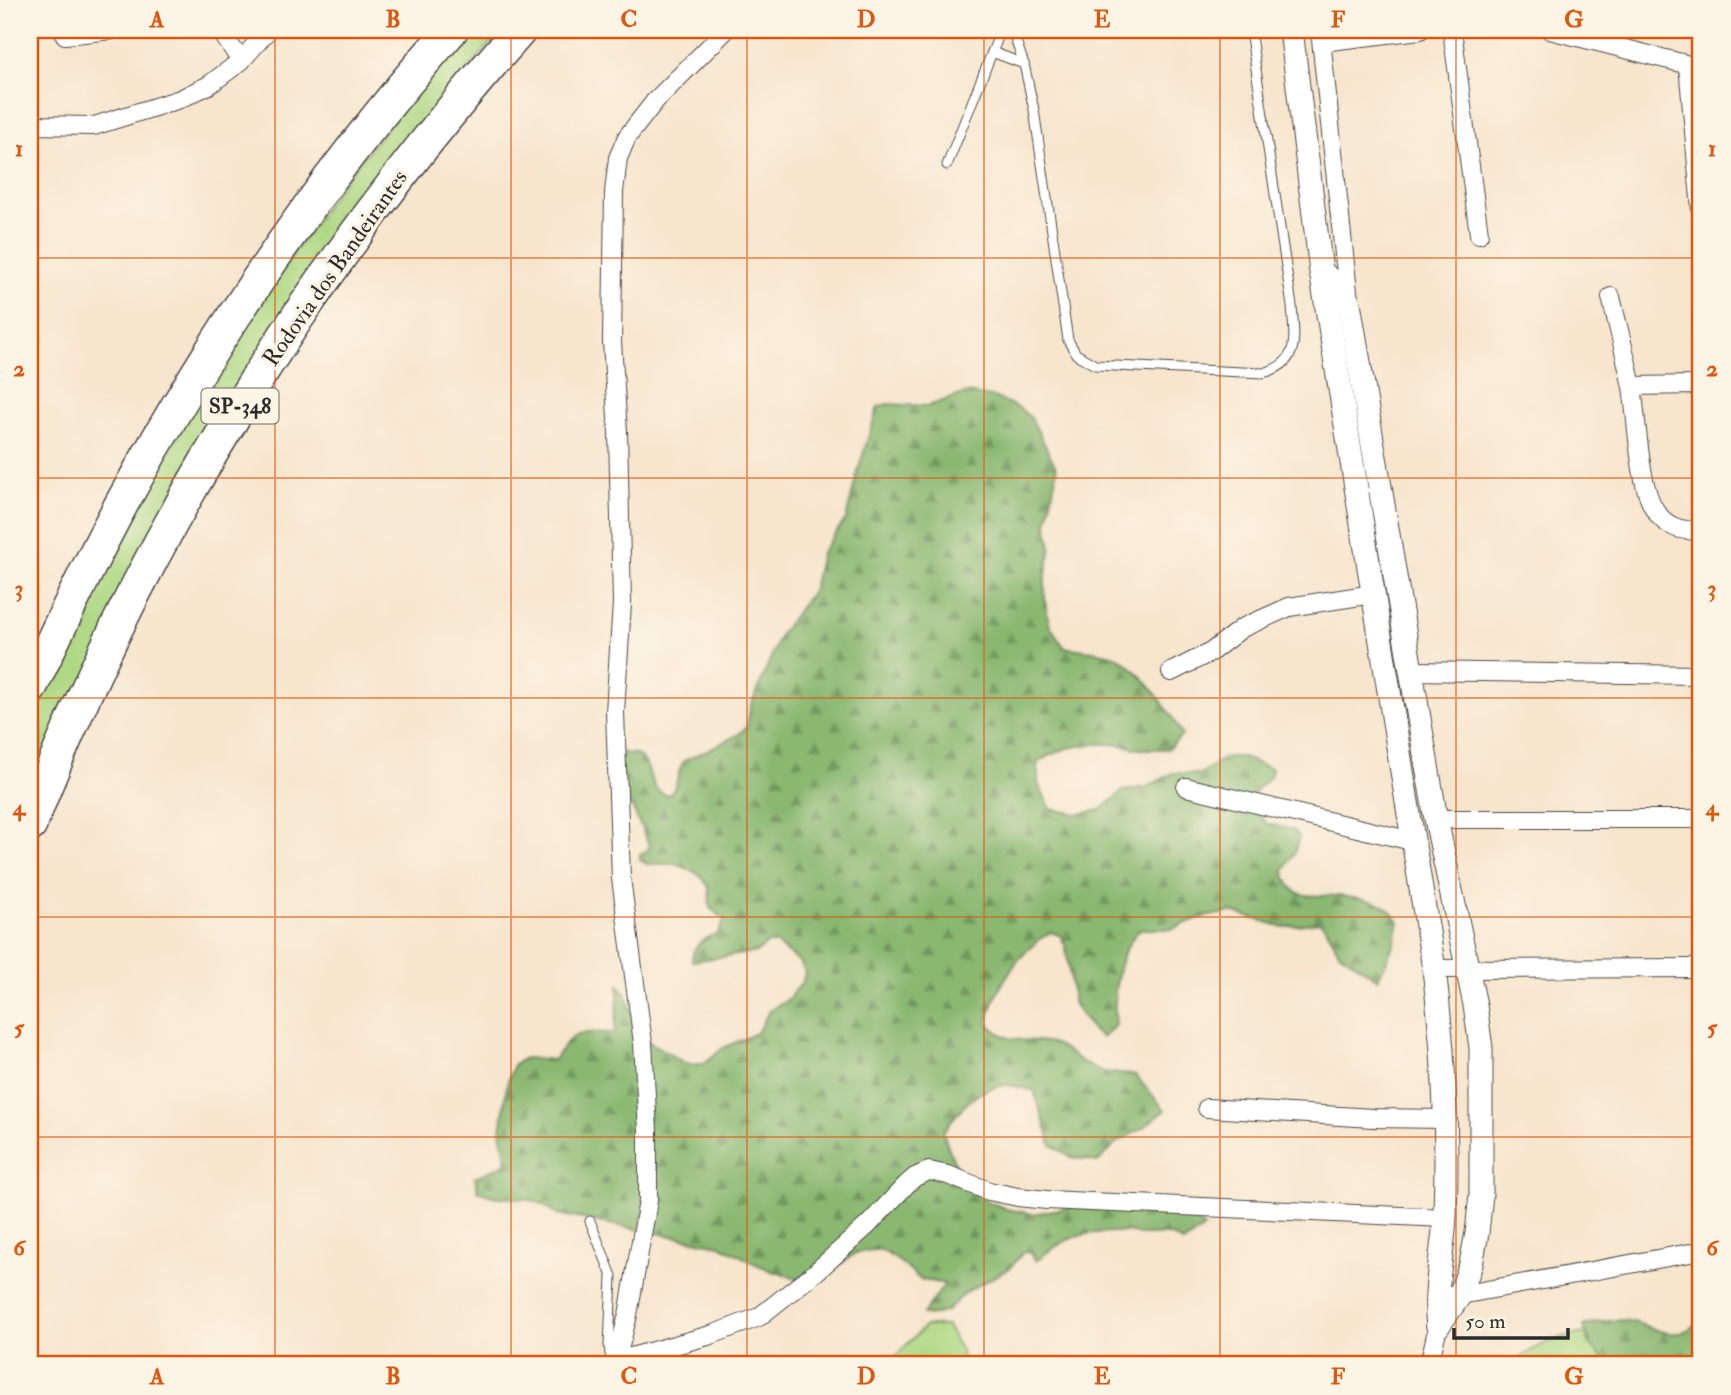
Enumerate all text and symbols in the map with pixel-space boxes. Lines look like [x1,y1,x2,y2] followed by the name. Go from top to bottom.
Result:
[149,5,165,34] text: A
[385,5,401,34] text: B
[621,5,637,34] text: C
[857,5,875,34] text: D
[1094,5,1111,34] text: E
[1331,5,1346,34] text: F
[1564,5,1584,34] text: G
[15,134,23,163] text: 1
[1708,134,1716,163] text: 1
[256,164,414,372] street label: Rodovia dos Bandeirantes
[13,354,25,383] text: 2
[1706,354,1718,383] text: 2
[202,388,278,424] road number: SP-348
[15,574,23,603] text: 3
[1708,574,1716,603] text: 3
[12,793,27,822] text: 4
[1705,793,1720,822] text: 4
[14,1013,25,1042] text: 5
[1707,1013,1718,1042] text: 5
[13,1233,27,1262] text: 6
[1706,1233,1720,1262] text: 6
[1454,1297,1568,1341] scale bar
[1465,1308,1506,1335] text: 50 m
[149,1362,165,1391] text: A
[385,1362,401,1391] text: B
[621,1362,637,1391] text: C
[857,1362,875,1391] text: D
[1094,1362,1111,1391] text: E
[1331,1362,1346,1391] text: F
[1564,1362,1584,1391] text: G

